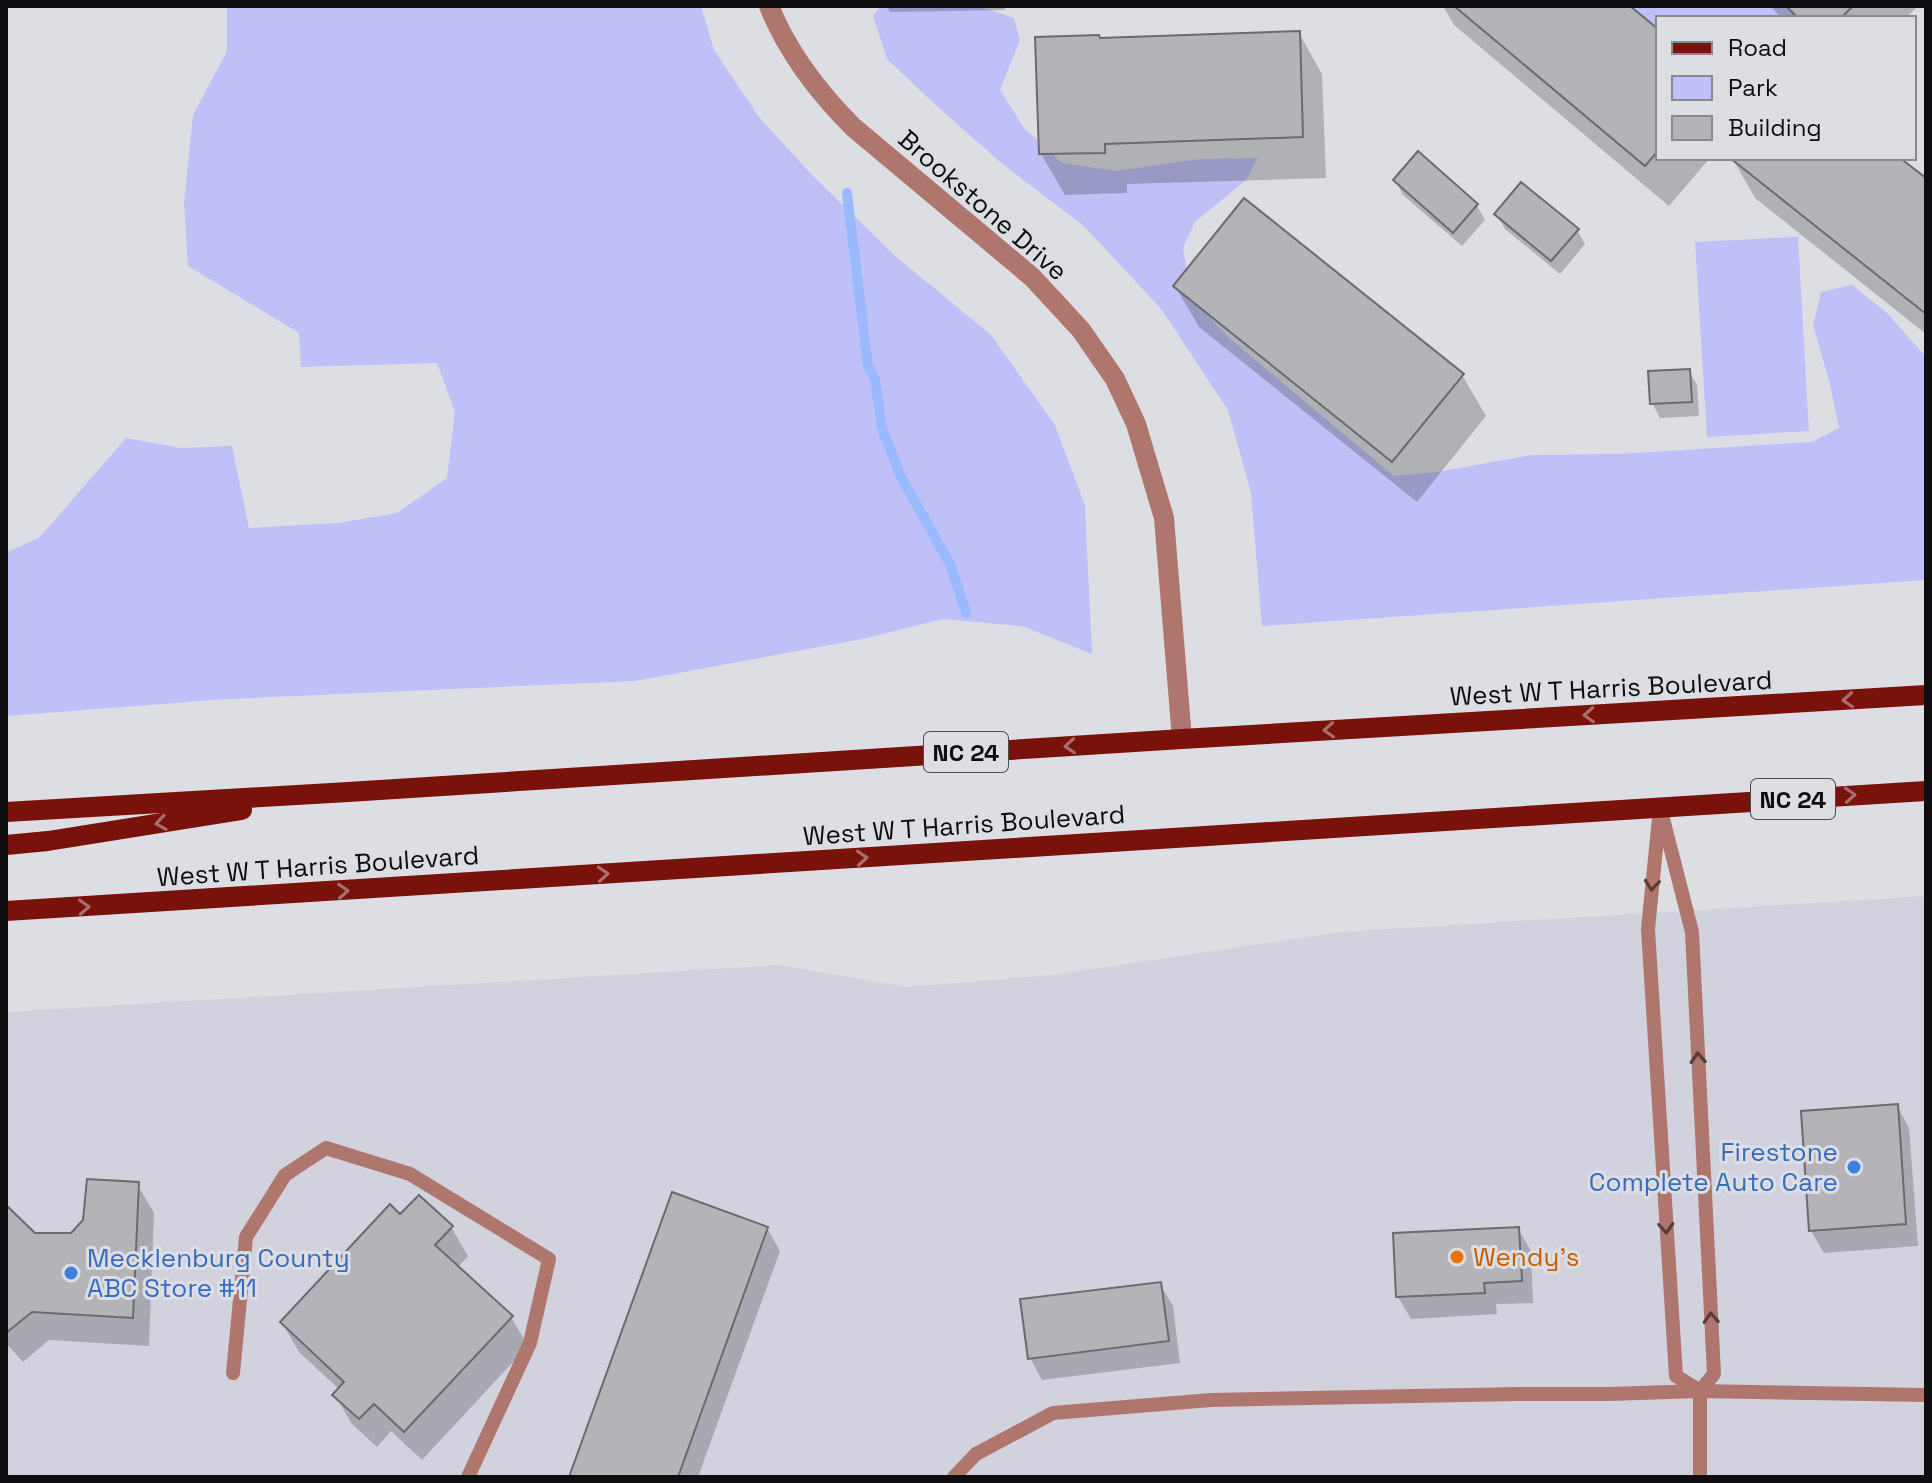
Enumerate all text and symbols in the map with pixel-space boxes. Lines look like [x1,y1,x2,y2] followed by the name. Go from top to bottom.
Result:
[1656,16,1916,160] legend
[1728,32,1787,63] text: Road
[1728,72,1778,103] text: Park
[1728,112,1822,143] text: Building
[891,122,1075,288] street label: Brookstone Drive
[1449,663,1773,713] street label: West W T Harris Boulevard
[1841,691,1854,708] one-way arrow
[1582,706,1595,723] one-way arrow
[1322,721,1335,738] one-way arrow
[924,732,1008,772] road number: NC 24
[1063,737,1076,754] one-way arrow
[1751,779,1835,819] road number: NC 24
[1844,787,1857,804] one-way arrow
[802,797,1126,853] street label: West W T Harris Boulevard
[154,814,168,831] one-way arrow
[156,838,480,894] street label: West W T Harris Boulevard
[856,850,869,867] one-way arrow
[597,866,610,883] one-way arrow
[1644,878,1661,891] one-way arrow
[337,883,350,900] one-way arrow
[78,899,91,916] one-way arrow
[1690,1051,1707,1064] one-way arrow
[1589,1135,1838,1199] place label: Firestone Complete Auto Care
[1845,1158,1863,1176] marker: Firestone Complete Auto Care
[1657,1222,1674,1235] one-way arrow
[1473,1240,1580,1274] place label: Wendy's
[87,1241,350,1305] place label: Mecklenburg County ABC Store #11
[1448,1248,1466,1266] marker: Wendy's
[62,1264,80,1282] marker: Mecklenburg County ABC Store #11
[1703,1311,1720,1324] one-way arrow

